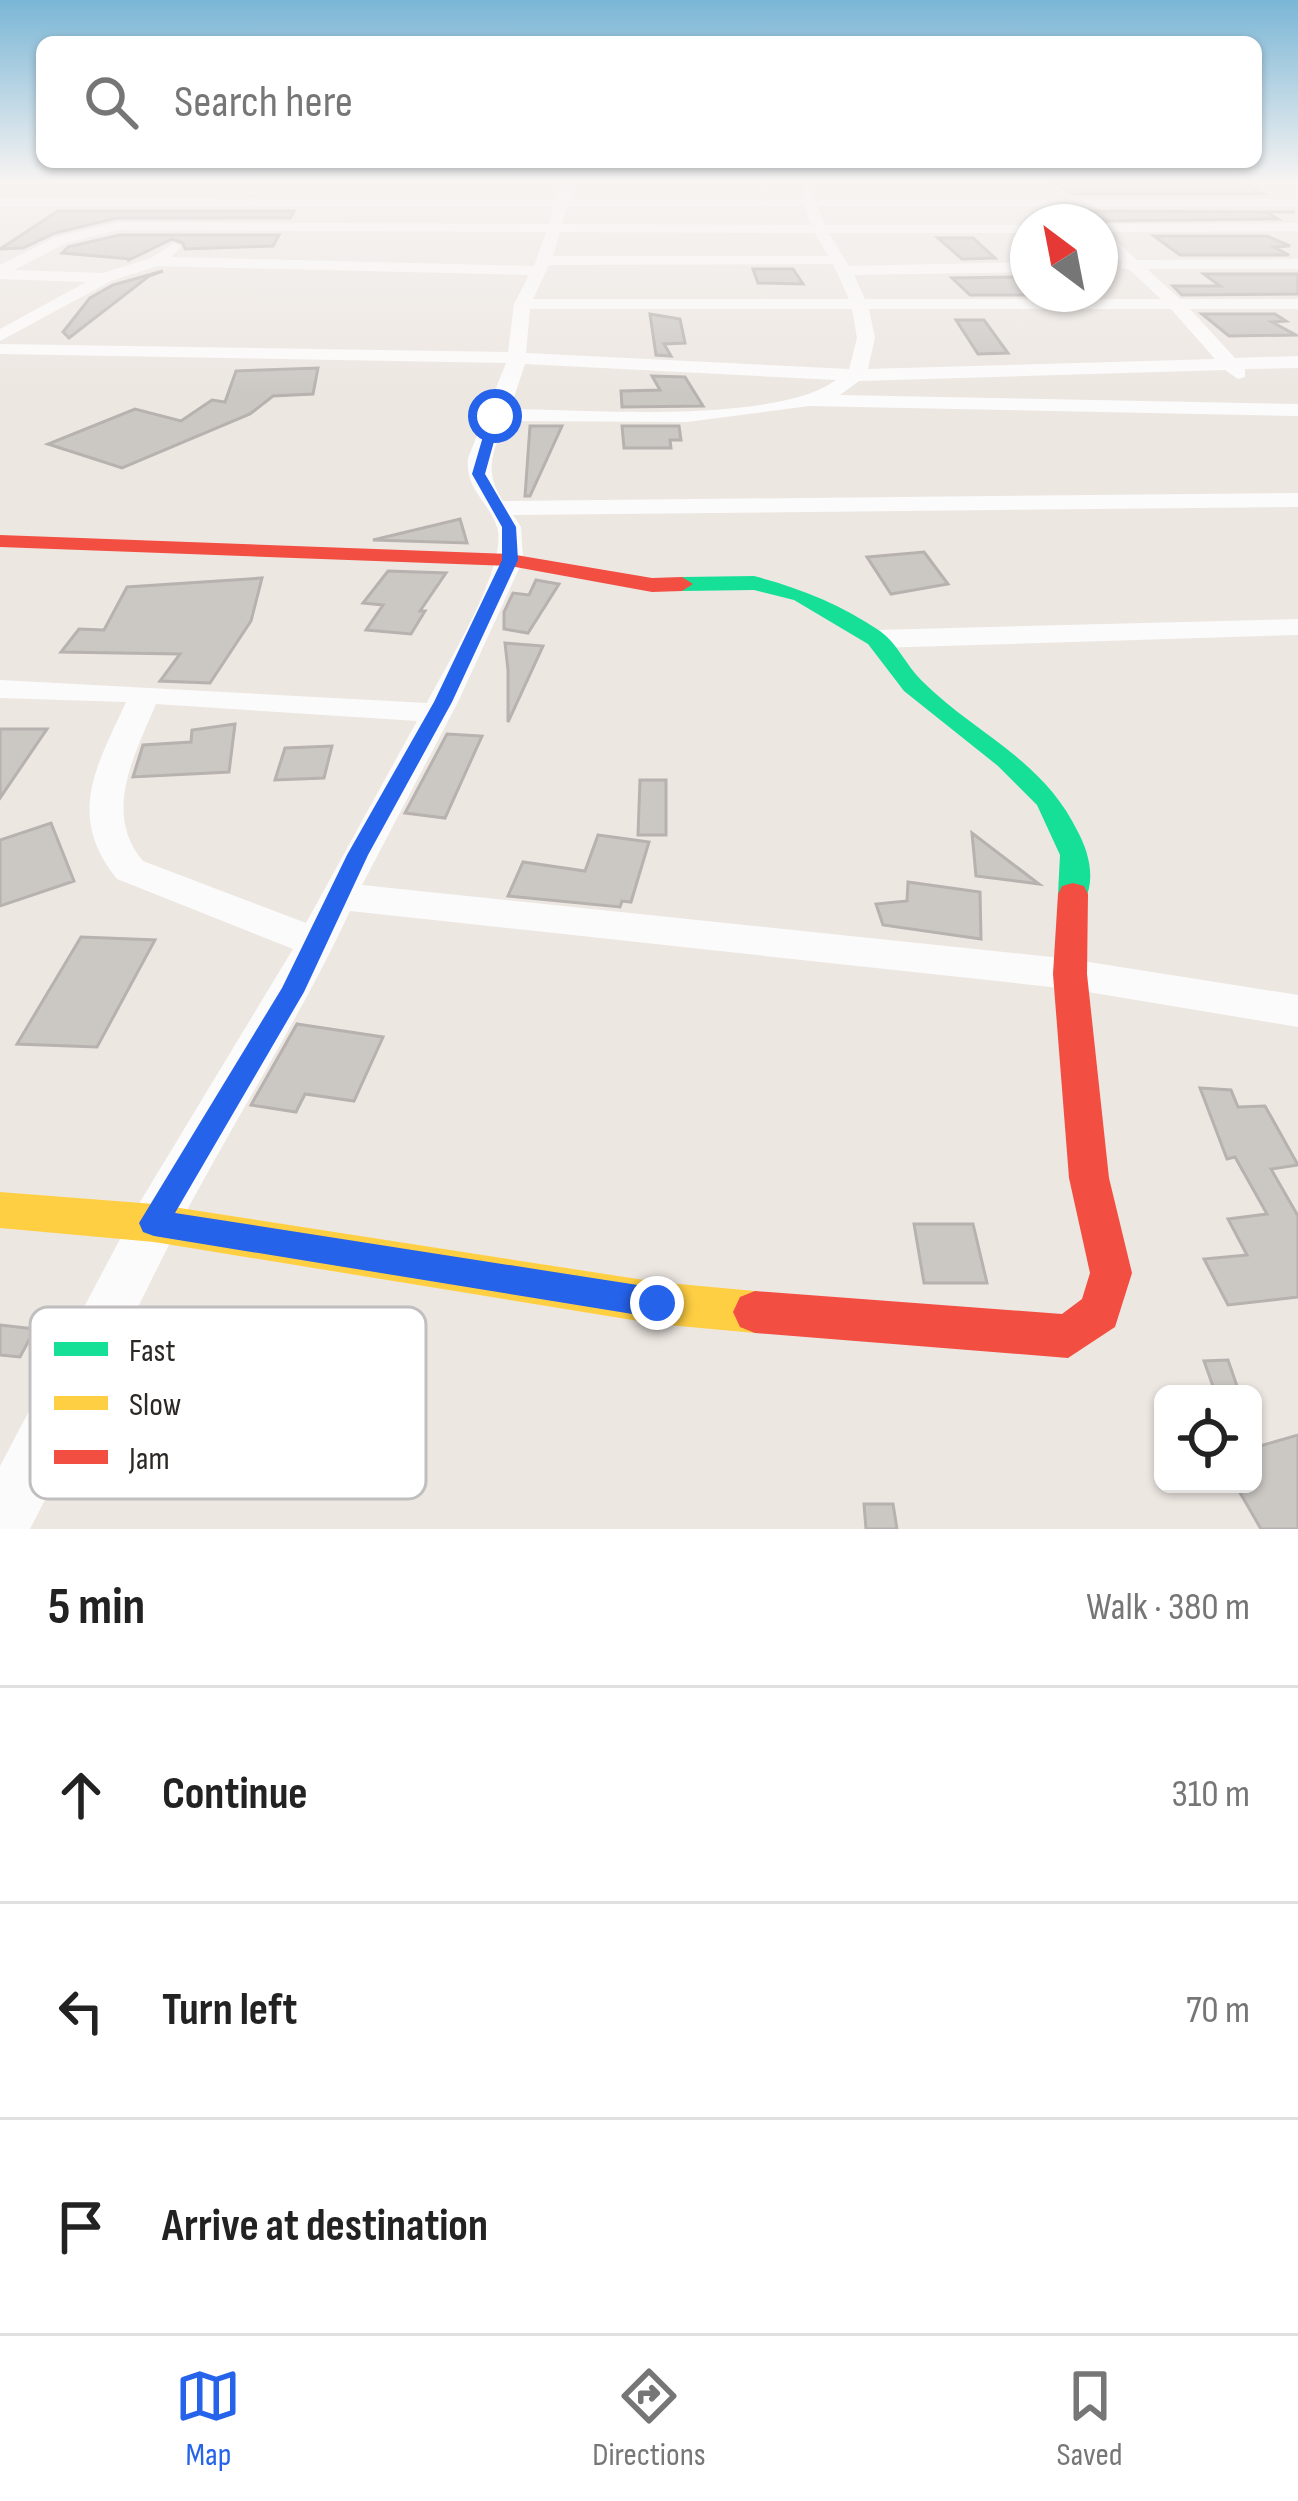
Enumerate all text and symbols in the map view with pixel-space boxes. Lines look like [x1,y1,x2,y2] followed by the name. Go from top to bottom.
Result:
[36,36,1262,168] search box
[78,69,144,135] icon: search
[174,75,353,130] text: Search here
[1010,204,1118,312] north arrow
[468,389,522,443] route start
[630,1276,684,1330] route end
[30,1307,426,1499] legend
[129,1331,176,1371] text: Fast
[129,1385,181,1425] text: Slow
[1154,1385,1262,1493] map controls
[1154,1385,1262,1493] button: locate
[128,1439,170,1479] text: Jam
[48,1577,145,1638] text: 5 min
[1086,1584,1250,1631] text: Walk · 380 m
[48,1762,114,1828] icon: ahead
[162,1767,308,1822] text: Continue
[1171,1771,1250,1818] text: 310 m
[48,1978,114,2044] icon: left
[162,1983,297,2038] text: Turn left
[1186,1987,1250,2034] text: 70 m
[48,2194,114,2260] icon: arrive
[162,2199,488,2254] text: Arrive at destination
[175,2363,241,2475] tab: Map
[592,2363,706,2475] tab: Directions
[1056,2363,1123,2475] tab: Saved

